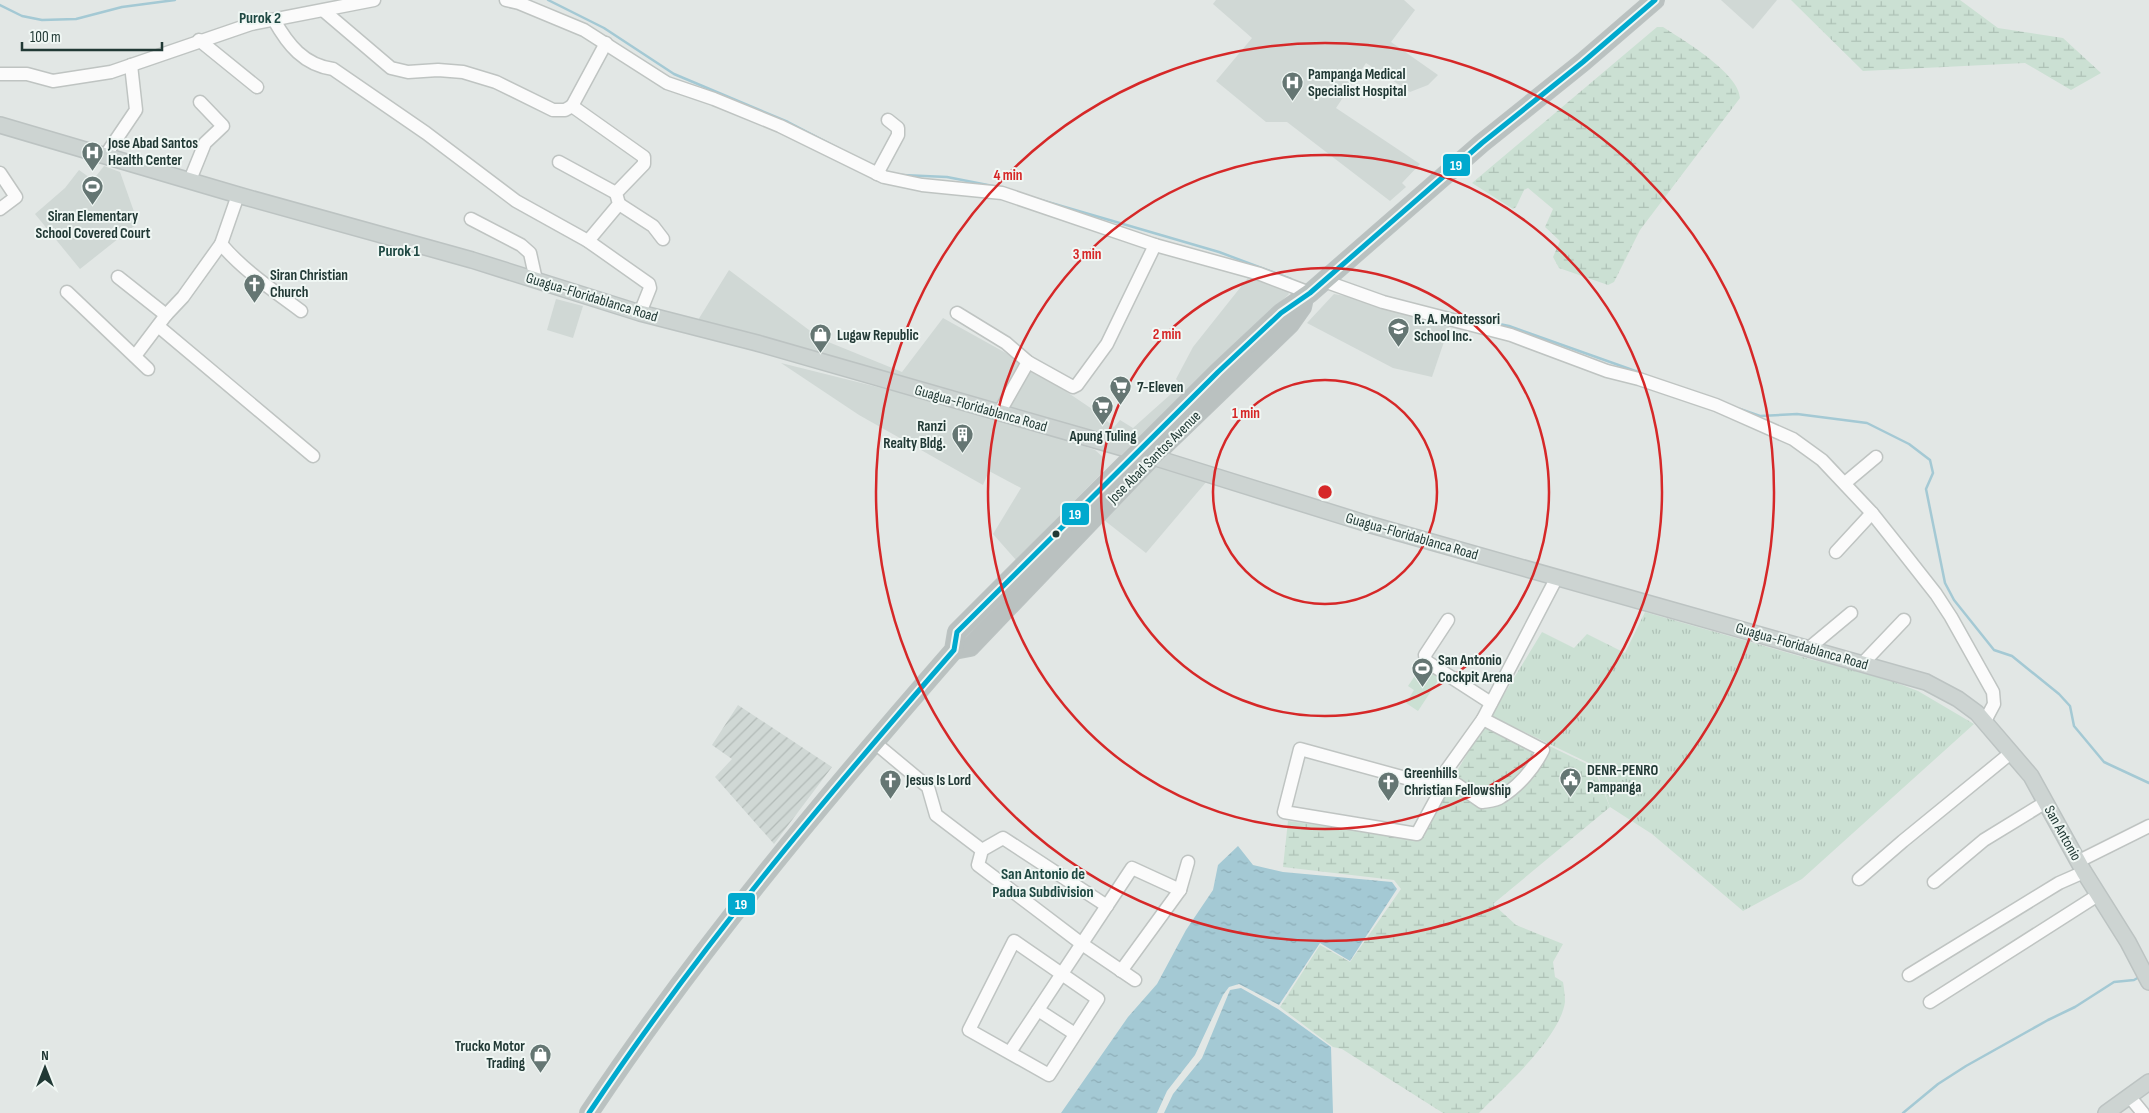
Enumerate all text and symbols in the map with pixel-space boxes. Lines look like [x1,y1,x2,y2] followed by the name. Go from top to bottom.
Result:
[239,9,281,28] district label: Purok 2
[22,20,162,52] scale bar
[30,28,61,47] text: 100 m
[1308,65,1407,101] place label: Pampanga Medical Specialist Hospital
[1280,71,1304,102] hospital icon: Pampanga Medical Specialist Hospital
[107,134,198,170] place label: Jose Abad Santos Health Center
[80,140,104,171] hospital icon: Jose Abad Santos Health Center
[1442,153,1471,177] line badge: 19
[1450,157,1462,174] text: 19
[994,166,1022,185] text: 4 min
[81,175,105,206] sports icon: Siran Elementary School Covered Court
[35,207,151,243] place label: Siran Elementary School Covered Court
[378,242,420,261] district label: Purok 1
[1073,245,1101,264] text: 3 min
[270,266,348,302] place label: Siran Christian Church
[524,268,660,327] street label: Guagua-Floridablanca Road
[242,272,266,303] church icon: Siran Christian Church
[1414,310,1500,346] place label: R. A. Montessori School Inc.
[1386,316,1410,347] school or university icon: R. A. Montessori School Inc.
[809,323,833,354] shop icon: Lugaw Republic
[1153,325,1181,344] text: 2 min
[837,326,919,345] place label: Lugaw Republic
[1109,375,1133,406] supermarket icon: 7-Eleven
[1137,378,1184,397] place label: 7-Eleven
[912,380,1049,437] street label: Guagua-Floridablanca Road
[1091,395,1115,426] supermarket icon: Apung Tuling
[1232,404,1260,423] text: 1 min
[1103,407,1205,509] street label: Jose Abad Santos Avenue
[883,417,946,453] place label: Ranzi Realty Bldg.
[950,423,974,454] building icon: Ranzi Realty Bldg.
[1068,427,1137,446] place label: Apung Tuling
[1316,483,1334,501] centre of rings
[1061,502,1090,526] line badge: 19
[1069,506,1081,523] text: 19
[1343,508,1480,565] street label: Guagua-Floridablanca Road
[1051,529,1061,539] unlabelled marker
[1733,618,1870,675] street label: Guagua-Floridablanca Road
[1438,651,1513,687] place label: San Antonio Cockpit Arena
[1410,657,1434,688] sports icon: San Antonio Cockpit Arena
[1587,761,1659,797] place label: DENR-PENRO Pampanga
[1404,764,1511,800] place label: Greenhills Christian Fellowship
[1559,767,1583,798] public building icon: DENR-PENRO Pampanga
[878,768,902,799] church icon: Jesus Is Lord
[1376,770,1400,801] church icon: Greenhills Christian Fellowship
[905,771,971,790] place label: Jesus Is Lord
[2040,802,2086,864] street label: San Antonio
[992,865,1094,902] district label: San Antonio de Padua Subdivision
[727,892,756,916] line badge: 19
[735,896,747,913] text: 19
[455,1037,526,1073] place label: Trucko Motor Trading
[20,1043,70,1093] north arrow
[529,1043,553,1074] shop icon: Trucko Motor Trading
[41,1047,49,1064] text: N

